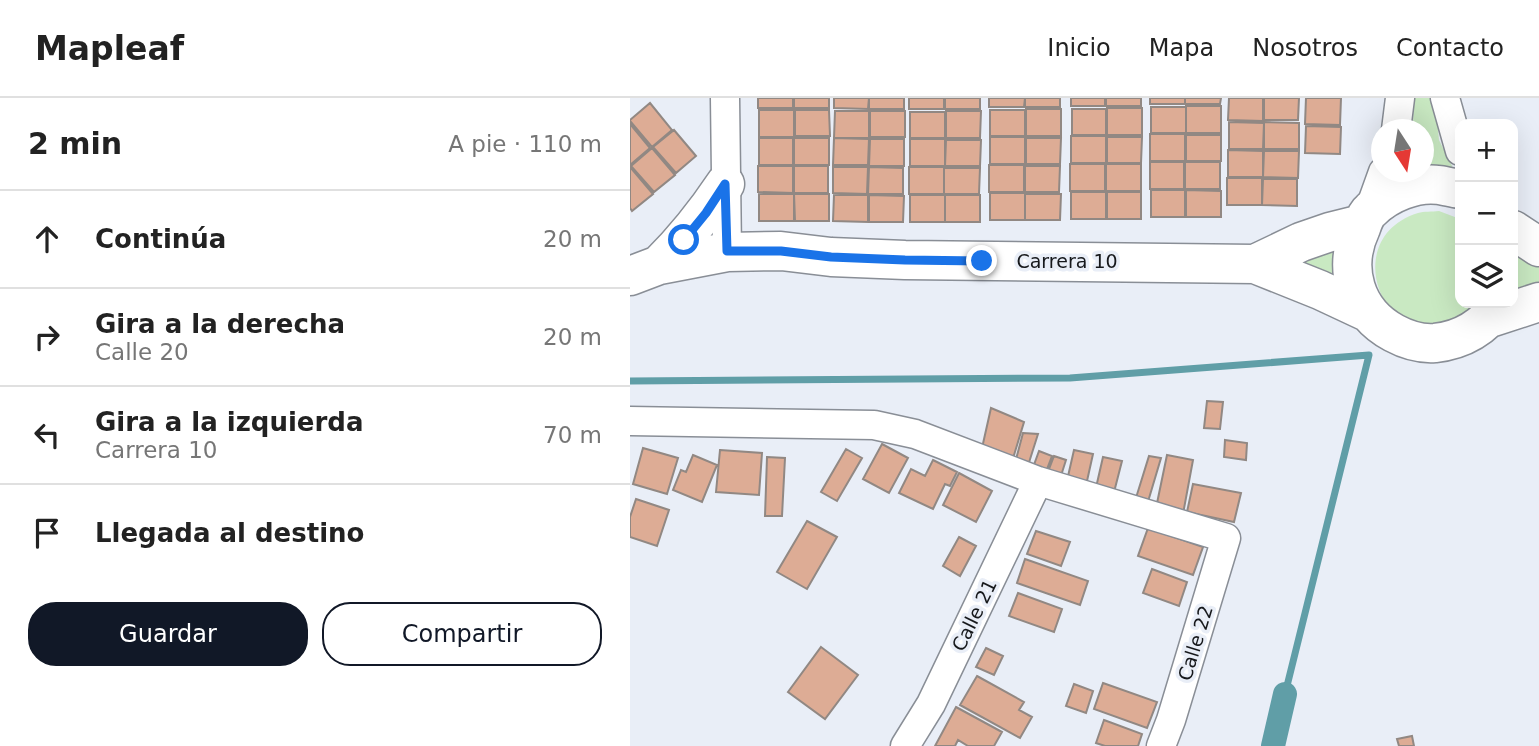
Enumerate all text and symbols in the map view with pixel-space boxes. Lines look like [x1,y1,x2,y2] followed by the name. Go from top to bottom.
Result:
[35,29,184,68] text: Mapleaf
[1047,34,1111,62] text: Inicio
[1149,34,1214,62] text: Mapa
[1252,34,1358,62] text: Nosotros
[1396,34,1504,62] text: Contacto
[1371,119,1434,182] north arrow
[1455,119,1518,308] map controls
[1455,119,1518,182] button: +
[28,126,122,161] text: 2 min
[448,131,602,157] text: A pie · 110 m
[1455,182,1518,245] button: −
[28,220,66,258] icon: ahead
[95,224,226,254] text: Continúa
[668,224,699,255] route start
[543,226,602,252] text: 20 m
[966,245,997,276] route end
[1455,245,1518,308] button: layers
[1016,250,1118,272] street label: Carrera 10
[95,309,345,339] text: Gira a la derecha
[28,318,66,356] icon: right
[543,324,602,350] text: 20 m
[95,339,189,365] text: Calle 20
[95,407,363,437] text: Gira a la izquierda
[28,416,66,454] icon: left
[543,422,602,448] text: 70 m
[95,437,217,463] text: Carrera 10
[28,514,66,552] icon: arrive
[95,518,364,548] text: Llegada al destino
[947,575,1001,655] street label: Calle 21
[28,602,308,666] button: Guardar
[322,602,602,666] button: Compartir
[1173,603,1217,683] street label: Calle 22

